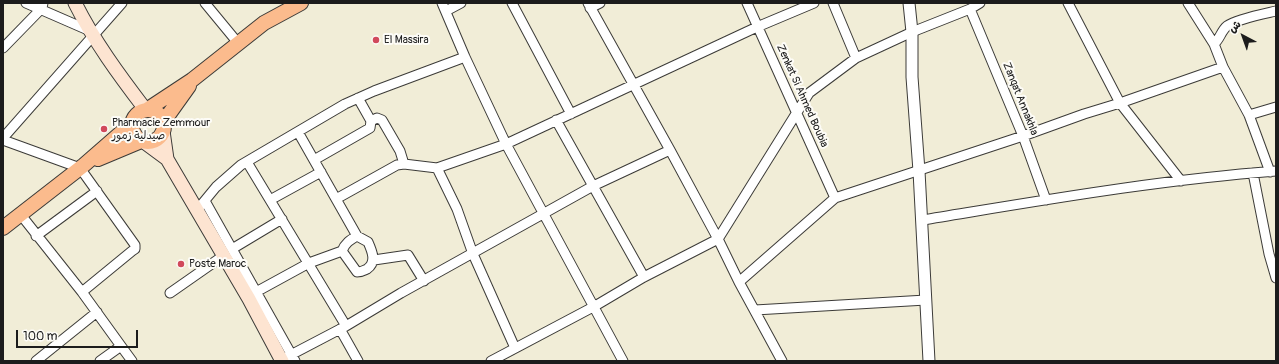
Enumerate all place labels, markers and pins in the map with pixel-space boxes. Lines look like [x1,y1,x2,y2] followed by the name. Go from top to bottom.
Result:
[384,33,429,47] place label: El Massira
[371,35,381,45] marker: El Massira
[112,116,210,142] place label: Pharmacie Zemmour صيدلية زمور
[99,124,109,134] marker: Pharmacie Zemmour صيدلية زمور
[189,257,246,271] place label: Poste Maroc
[176,259,186,269] marker: Poste Maroc

